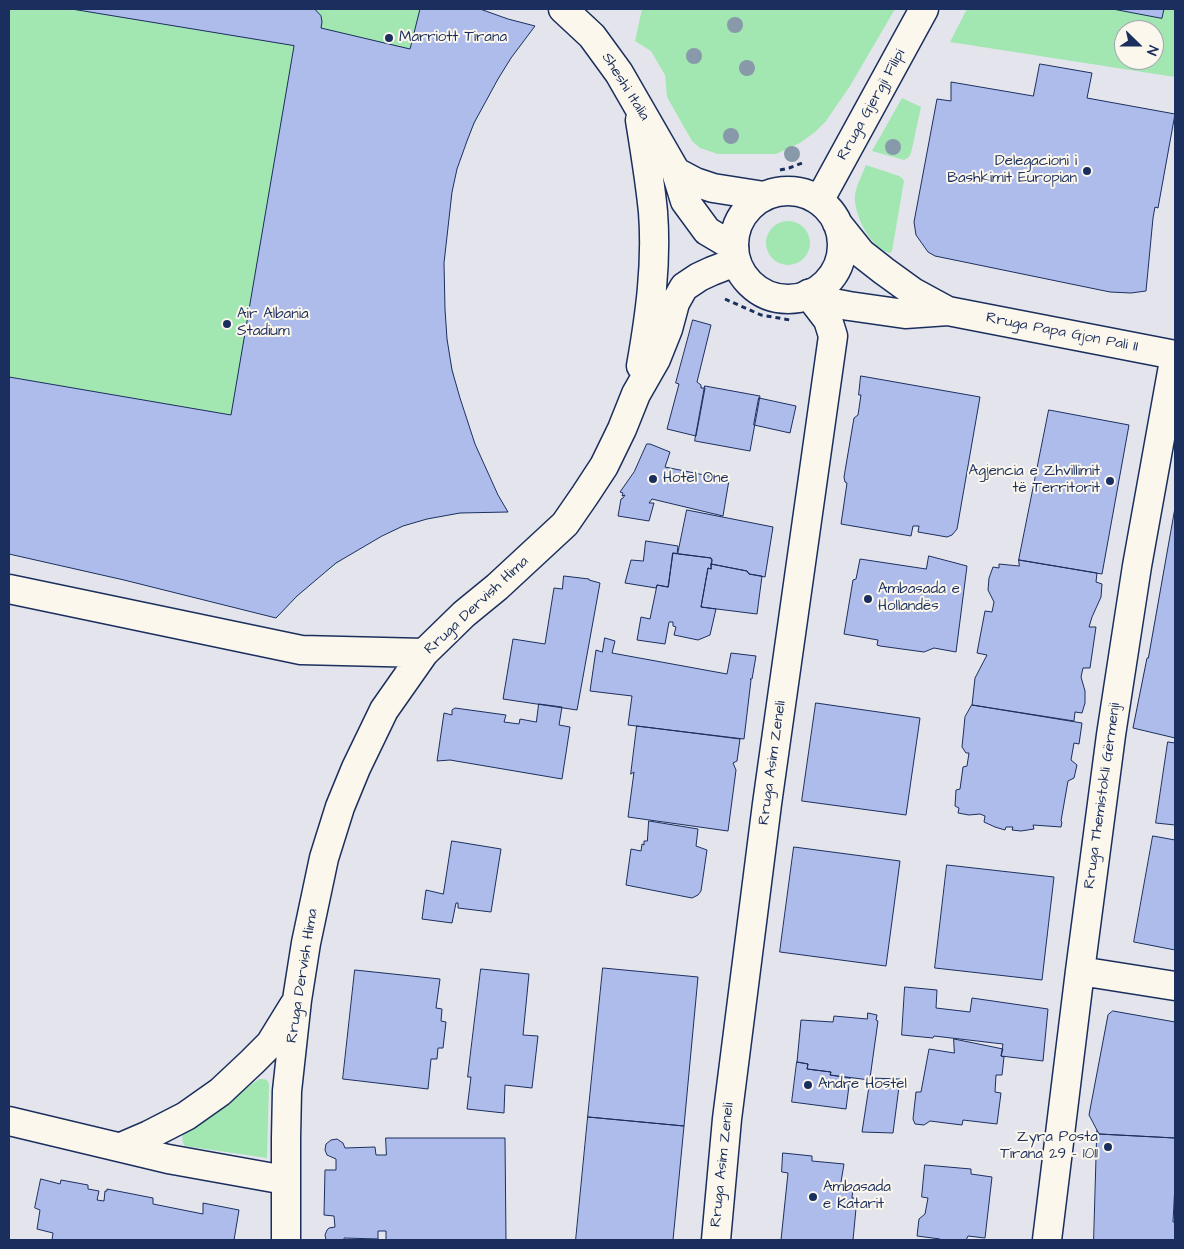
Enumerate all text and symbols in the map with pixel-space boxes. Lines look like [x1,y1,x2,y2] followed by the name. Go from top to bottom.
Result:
[1114,20,1164,70] north arrow
[399,29,507,47] place label: Marriott Tirana
[383,32,395,44] marker: Marriott Tirana
[1141,42,1163,58] text: N
[834,46,910,164] street label: Rruga Gjergji Filipi
[597,50,653,124] street label: Sheshi Italia
[947,153,1077,188] place label: Delegacioni i Bashkimit Europian
[1081,165,1093,177] marker: Delegacioni i Bashkimit Europian
[237,306,309,341] place label: Air Albania Stadium
[984,309,1140,357] street label: Rruga Papa Gjon Pali II
[221,318,233,330] marker: Air Albania Stadium
[969,463,1100,498] place label: Agjencia e Zhvillimit të Territorit
[663,470,729,488] place label: Hotel One
[647,473,659,485] marker: Hotel One
[1104,475,1116,487] marker: Agjencia e Zhvillimit të Territorit
[421,553,533,659] street label: Rruga Dervish Hima
[878,581,960,616] place label: Ambasada e Hollandës
[862,593,874,605] marker: Ambasada e Hollandës
[755,700,791,826] street label: Rruga Asim Zeneli
[1081,702,1125,890] street label: Rruga Themistokli Gërmenji
[283,908,323,1044] street label: Rruga Dervish Hima
[818,1076,907,1094] place label: Andre Hostel
[802,1079,814,1091] marker: Andre Hostel
[708,1102,738,1228] street label: Rruga Asim Zeneli
[1000,1129,1098,1164] place label: Zyra Posta Tirana 29 - 1011
[1102,1141,1114,1153] marker: Zyra Posta Tirana 29 - 1011
[823,1179,891,1214] place label: Ambasada e Katarit
[807,1191,819,1203] marker: Ambasada e Katarit

